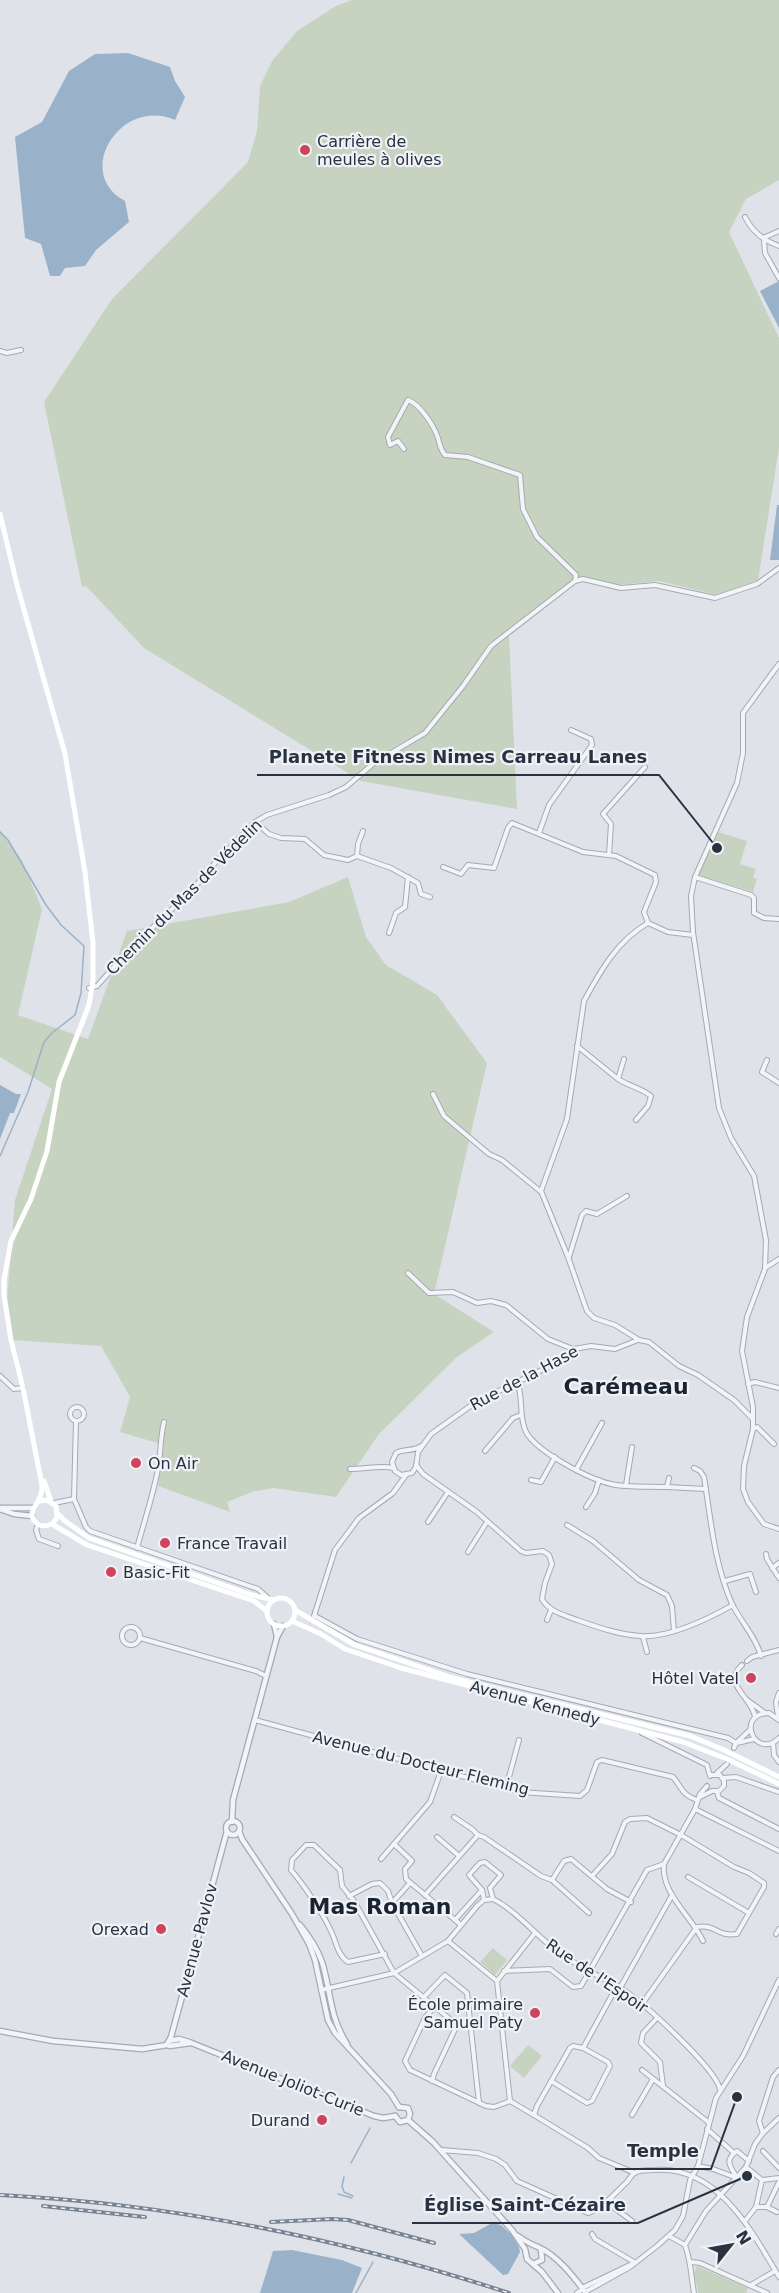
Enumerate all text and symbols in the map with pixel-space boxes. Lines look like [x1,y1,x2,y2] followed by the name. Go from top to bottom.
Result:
[317,132,442,169] place label: Carrière de meules à olives
[298,143,312,157] marker: Carrière de meules à olives
[257,739,659,775] callout: Planete Fitness Nimes Carreau Lanes
[269,746,647,767] text: Planete Fitness Nimes Carreau Lanes
[102,815,266,979] street label: Chemin du Mas de Védelin
[467,1341,581,1415] street label: Rue de la Hase
[563,1374,689,1399] district label: Carémeau
[148,1454,198,1473] place label: On Air
[129,1456,143,1470] marker: On Air
[177,1534,287,1553] place label: France Travail
[158,1536,172,1550] marker: France Travail
[123,1563,190,1582] place label: Basic-Fit
[104,1565,118,1579] marker: Basic-Fit
[651,1669,739,1688] place label: Hôtel Vatel
[744,1671,758,1685] marker: Hôtel Vatel
[468,1677,602,1729] street label: Avenue Kennedy
[311,1727,531,1799] street label: Avenue du Docteur Fleming
[173,1881,221,1999] street label: Avenue Pavlov
[309,1894,451,1919] district label: Mas Roman
[91,1920,149,1939] place label: Orexad
[154,1922,168,1936] marker: Orexad
[542,1935,652,2017] street label: Rue de l'Espoir
[408,1995,523,2032] place label: École primaire Samuel Paty
[528,2006,542,2020] marker: École primaire Samuel Paty
[219,2046,367,2120] street label: Avenue Joliot-Curie
[251,2111,310,2130] place label: Durand
[315,2113,329,2127] marker: Durand
[615,2133,711,2169] callout: Temple
[627,2140,699,2161] text: Temple
[412,2187,638,2223] callout: Église Saint-Cézaire
[424,2194,626,2215] text: Église Saint-Cézaire
[701,2215,761,2275] north arrow
[732,2227,755,2248] text: N

